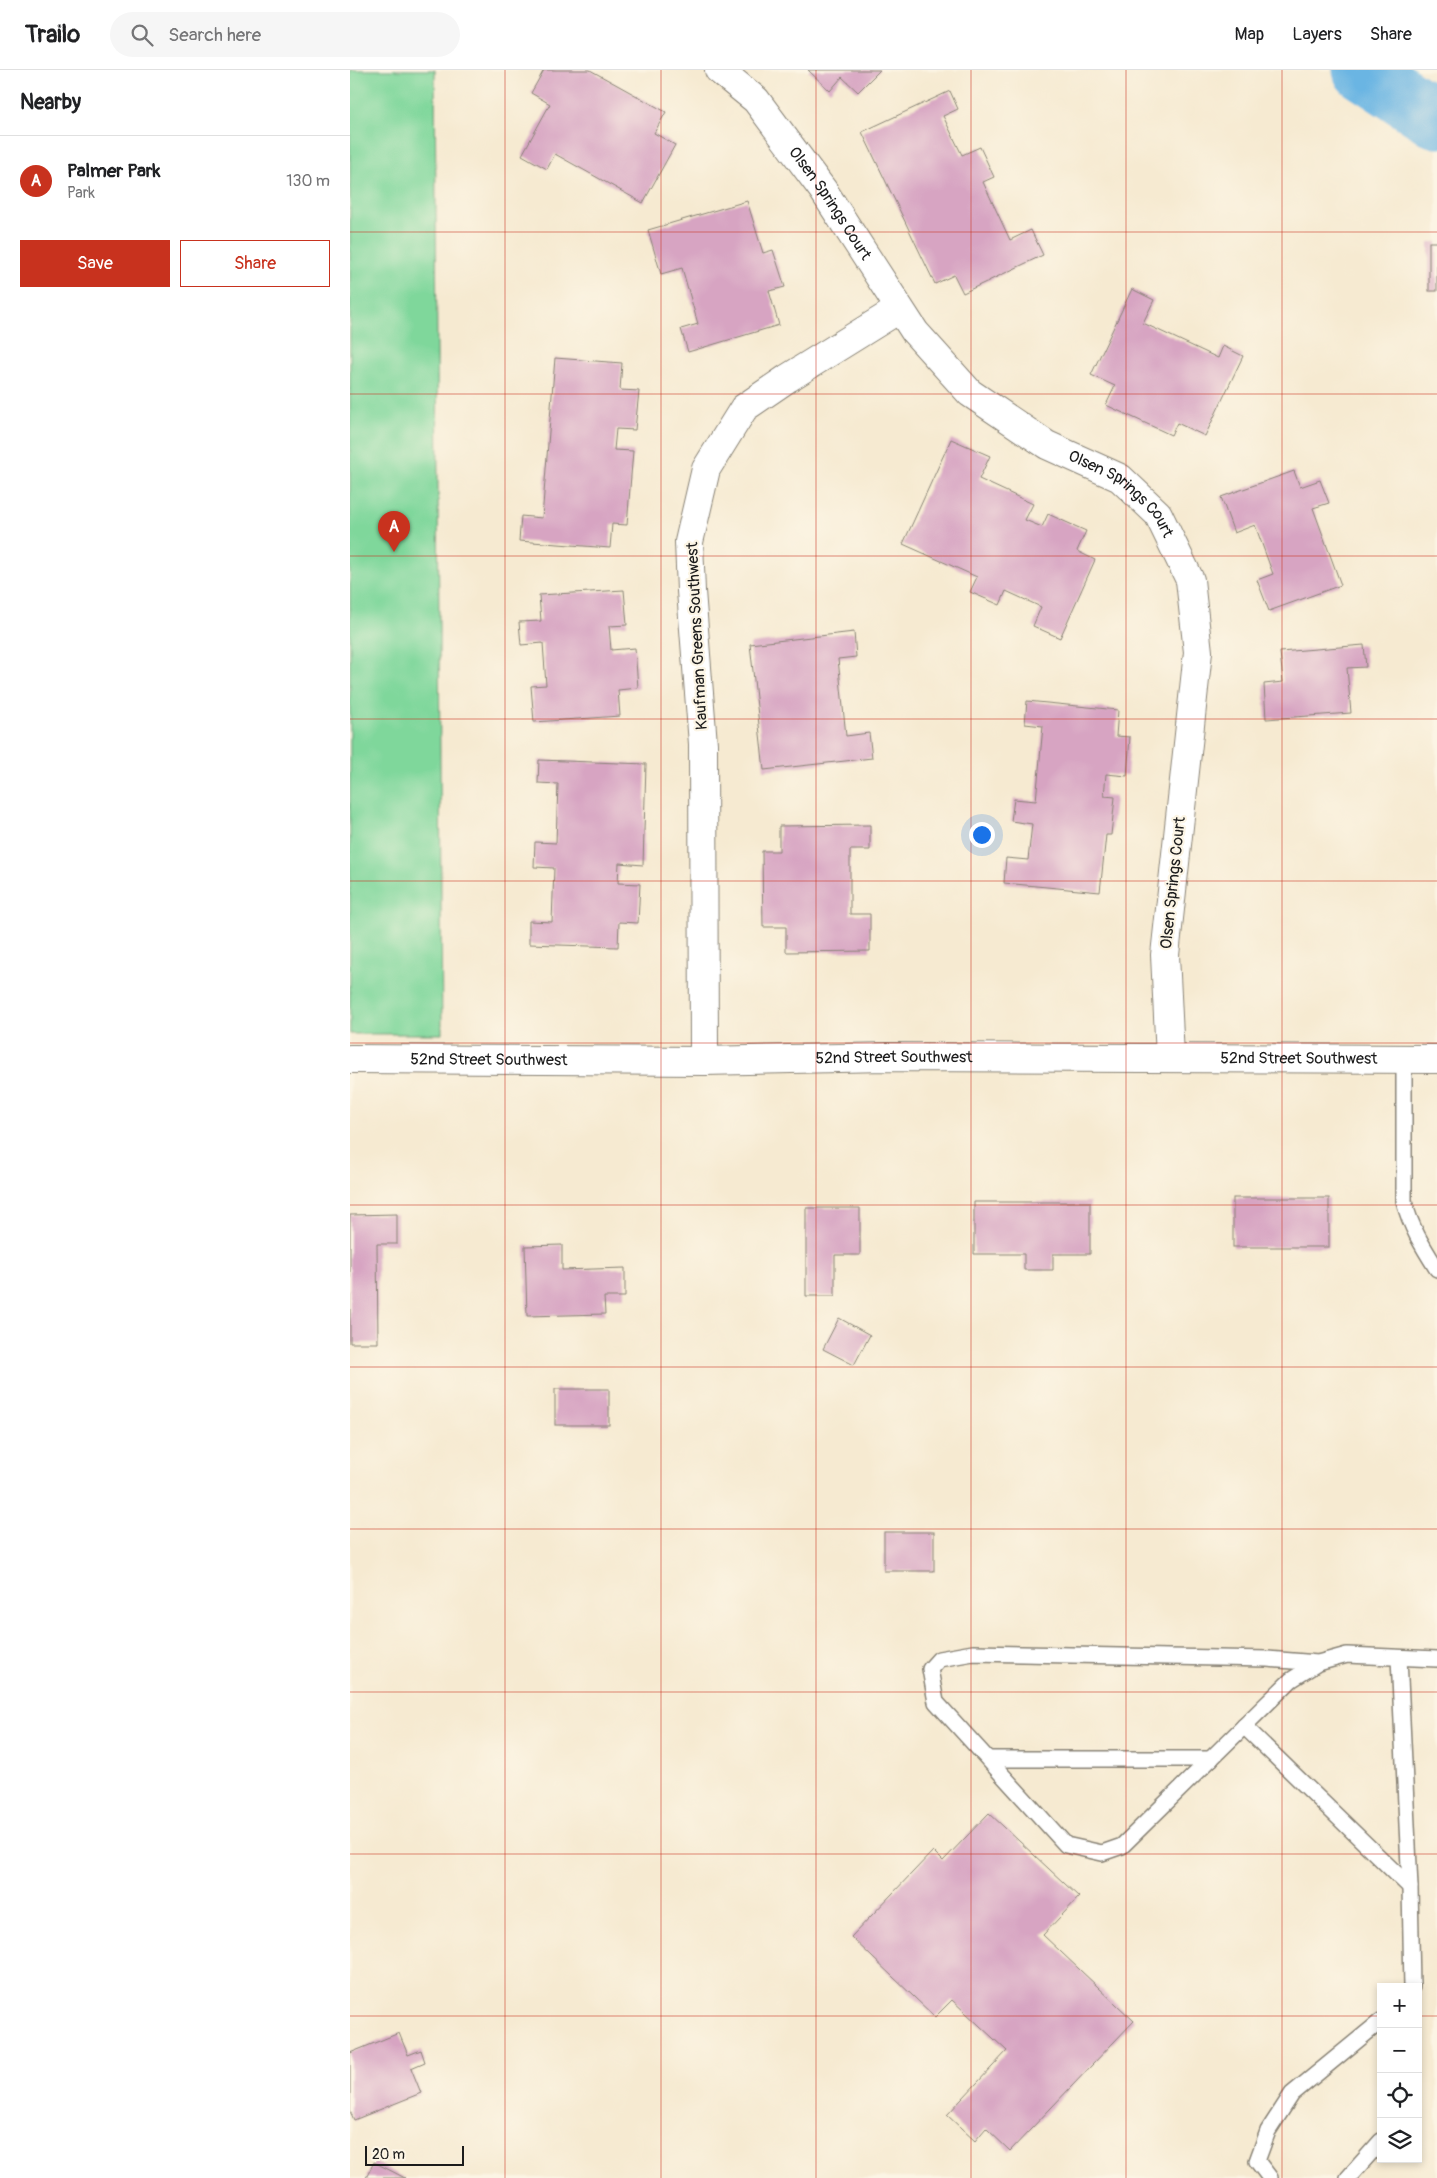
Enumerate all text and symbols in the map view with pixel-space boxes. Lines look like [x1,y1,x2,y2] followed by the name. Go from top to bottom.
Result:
[110,12,460,57] search box
[25,20,80,49] text: Trailo
[128,21,156,49] icon: search
[168,23,261,47] text: Search here
[1235,23,1264,46] text: Map
[1292,23,1342,46] text: Layers
[1370,23,1412,46] text: Share
[20,89,81,116] text: Nearby
[784,143,876,264] street label: Olsen Springs Court
[67,159,161,183] text: Palmer Park
[31,171,41,191] text: A
[286,171,330,191] text: 130 m
[67,183,95,203] text: Park
[20,240,170,287] button: Save
[180,240,330,287] button: Share
[1065,446,1178,541] street label: Olsen Springs Court
[378,511,410,552] pin: A
[682,541,712,730] street label: Kaufman Greens Southwest
[1156,815,1190,950] street label: Olsen Springs Court
[969,822,995,848] your location
[815,1047,973,1069] street label: 52nd Street Southwest
[1220,1048,1378,1069] street label: 52nd Street Southwest
[410,1049,568,1070] street label: 52nd Street Southwest
[1377,1983,1422,2163] map controls
[1377,1983,1422,2028] button: +
[1377,2028,1422,2073] button: −
[1377,2073,1422,2118] button: locate
[1377,2118,1422,2163] button: layers
[365,2143,464,2166] scale bar
[372,2146,405,2163] text: 20 m

